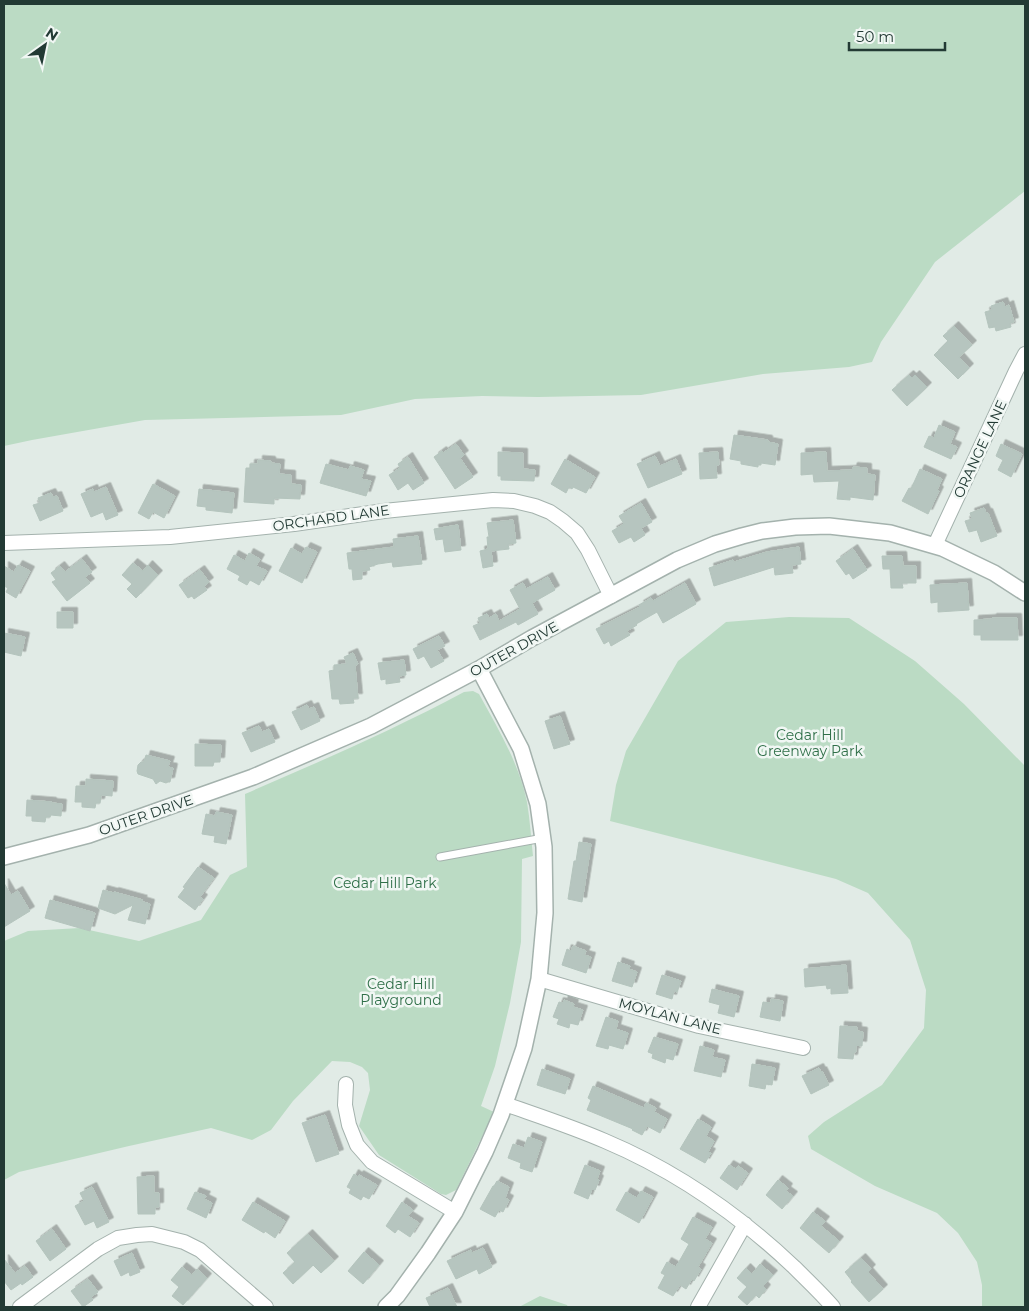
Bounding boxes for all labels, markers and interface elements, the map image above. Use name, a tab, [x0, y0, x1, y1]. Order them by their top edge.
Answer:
north arrow	[20, 20, 70, 70]
scale bar	[849, 20, 945, 52]
text: N	[42, 23, 62, 45]
text: 50 m	[856, 27, 894, 46]
street label: ORANGE LANE	[949, 397, 1011, 501]
street label: ORCHARD LANE	[272, 501, 390, 535]
street label: OUTER DRIVE	[467, 617, 561, 681]
park label: Cedar Hill Greenway Park	[757, 726, 863, 760]
street label: OUTER DRIVE	[97, 790, 195, 840]
park label: Cedar Hill Park	[333, 874, 437, 892]
park label: Cedar Hill Playground	[360, 975, 442, 1009]
street label: MOYLAN LANE	[617, 994, 723, 1038]

